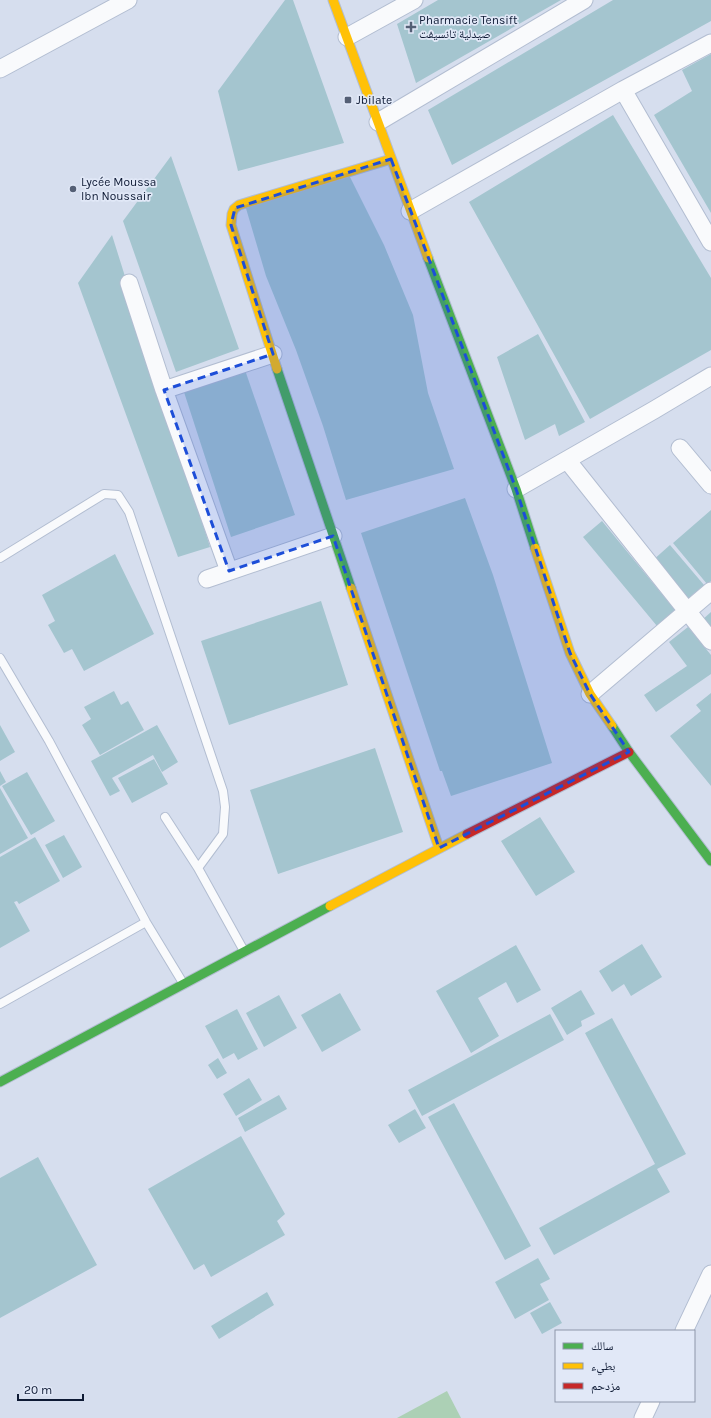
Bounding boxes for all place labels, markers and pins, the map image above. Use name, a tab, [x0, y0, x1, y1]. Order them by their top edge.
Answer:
place label: Pharmacie Tensift صيدلية تانسيفت	[419, 13, 518, 41]
marker: Pharmacie Tensift صيدلية تانسيفت	[406, 22, 416, 32]
place label: Jbilate	[356, 93, 392, 107]
marker: Jbilate	[343, 95, 353, 105]
place label: Lycée Moussa Ibn Noussair	[81, 175, 156, 203]
marker: Lycée Moussa Ibn Noussair	[68, 184, 78, 194]

